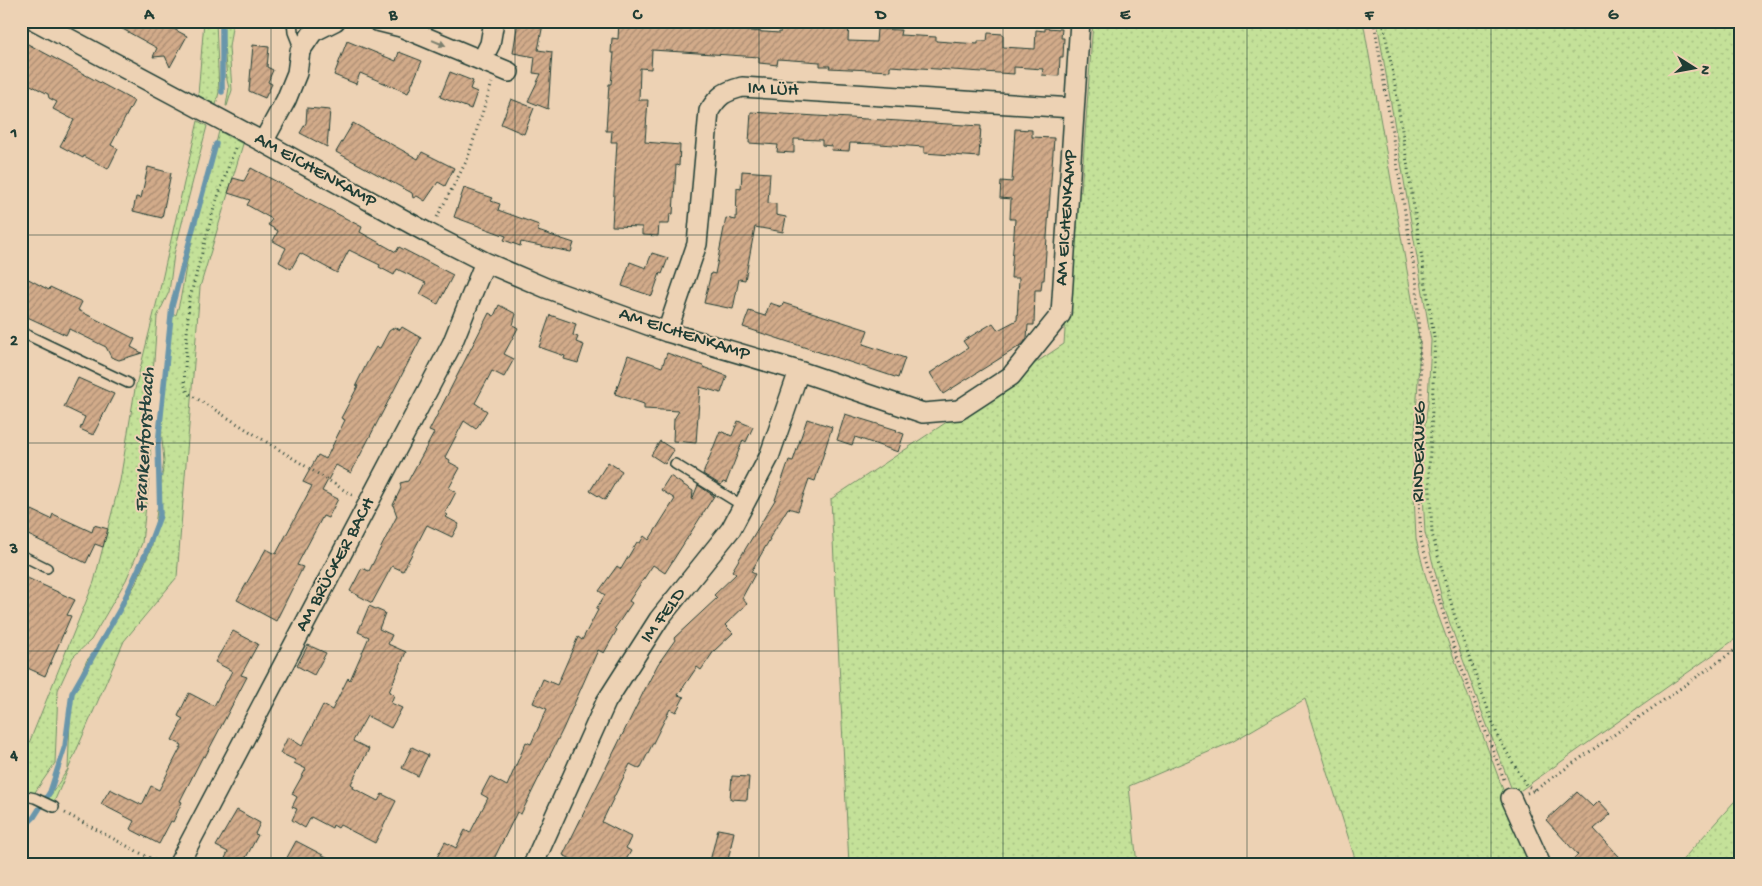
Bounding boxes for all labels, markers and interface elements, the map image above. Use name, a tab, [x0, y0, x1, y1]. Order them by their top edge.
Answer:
text: A	[143, 7, 155, 26]
text: B	[388, 7, 398, 26]
text: C	[632, 7, 643, 26]
text: D	[874, 7, 887, 26]
text: E	[1120, 7, 1131, 26]
text: F	[1364, 7, 1375, 26]
text: G	[1608, 7, 1619, 26]
one-way arrow	[432, 39, 446, 47]
north arrow	[1670, 42, 1720, 92]
text: N	[1695, 64, 1714, 76]
street label: IM LÜH	[747, 77, 799, 103]
text: 1	[10, 125, 17, 144]
street label: AM EICHENKAMP	[250, 128, 381, 214]
street label: AM EICHENKAMP	[1051, 149, 1083, 287]
street label: AM EICHENKAMP	[616, 303, 753, 367]
text: 2	[10, 333, 18, 352]
water label: Frankenforstbach	[131, 367, 161, 513]
street label: RINDERWEG	[1408, 400, 1432, 503]
street label: AM BRÜCKER BACH	[291, 494, 381, 636]
text: 3	[9, 541, 18, 560]
street label: IM FELD	[636, 583, 692, 648]
text: 4	[9, 748, 18, 767]

